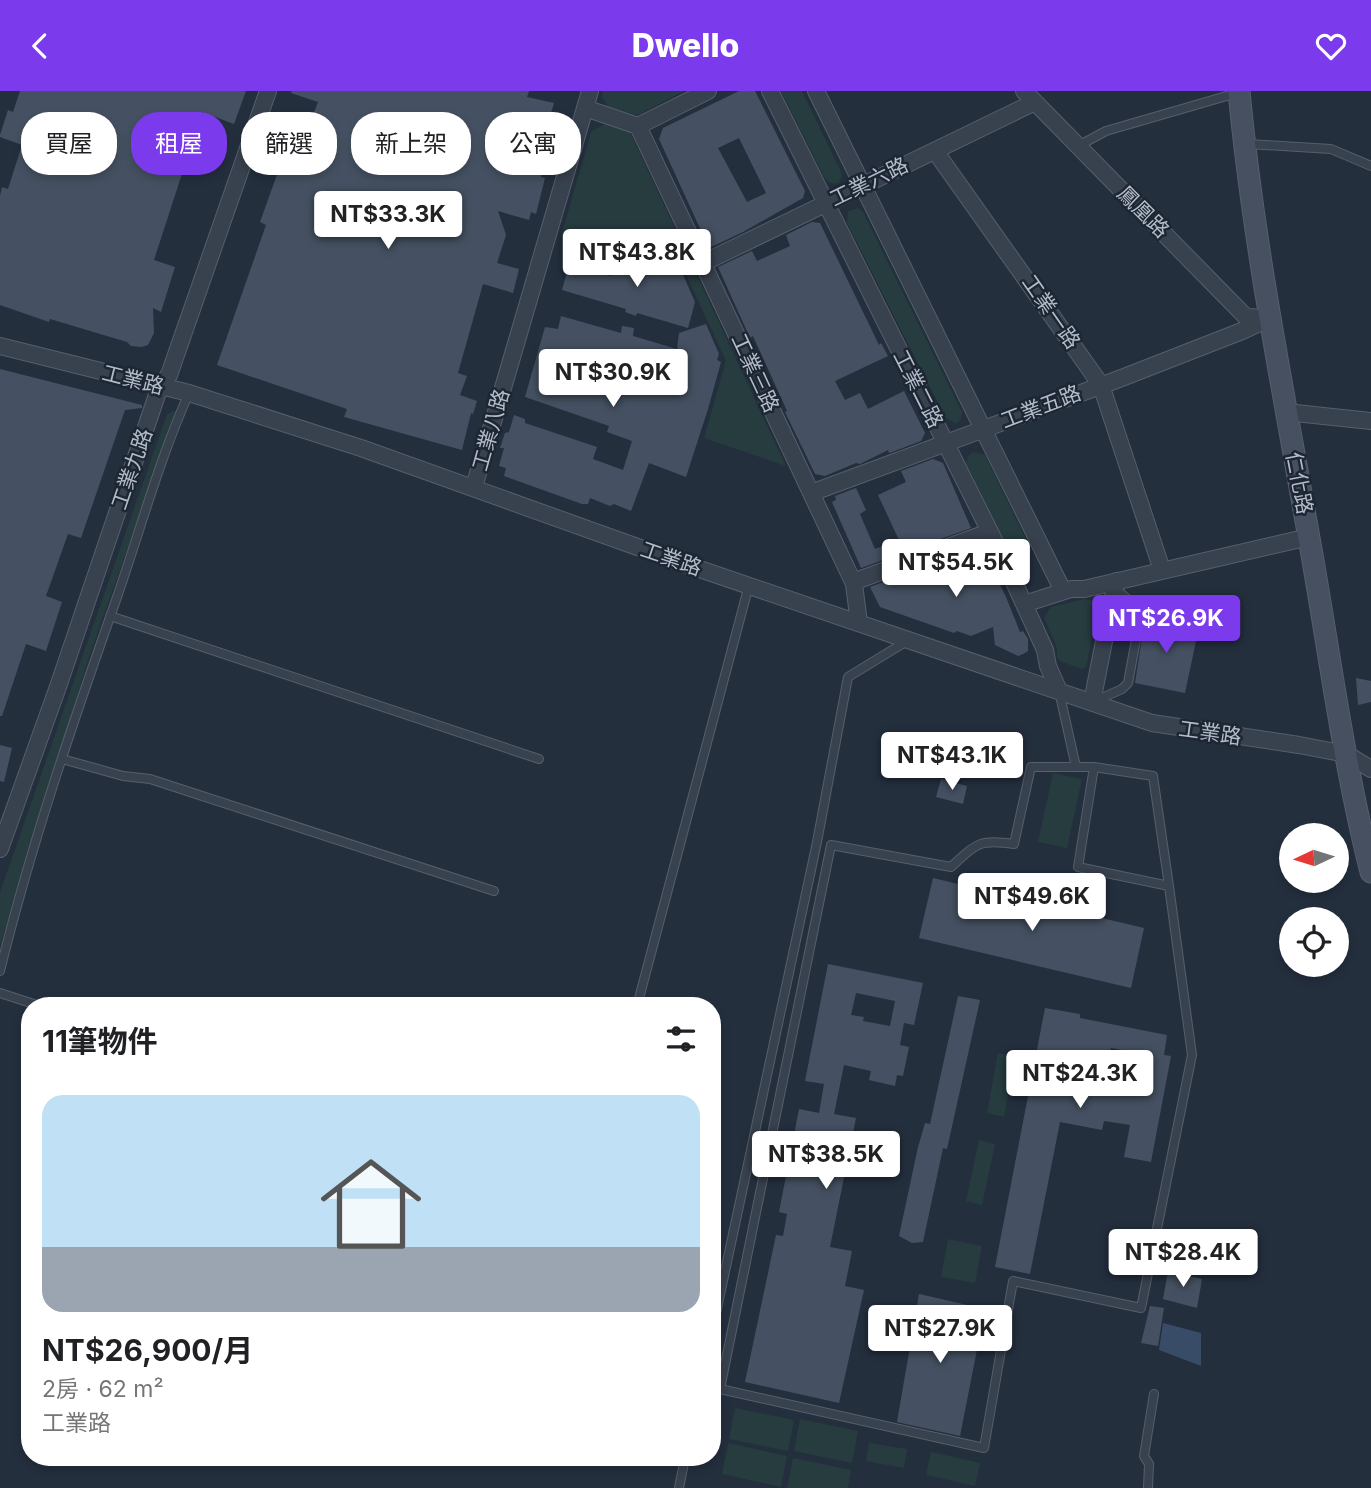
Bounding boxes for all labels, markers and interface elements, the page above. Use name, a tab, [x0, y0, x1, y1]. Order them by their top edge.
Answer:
text: Dwello	[632, 26, 739, 65]
icon: back	[21, 27, 59, 65]
icon: heart	[1312, 27, 1350, 65]
chip: 買屋	[21, 112, 117, 175]
chip: 租屋	[131, 112, 227, 175]
chip: 篩選	[241, 112, 337, 175]
chip: 新上架	[351, 112, 471, 175]
chip: 公寓	[485, 112, 581, 175]
street label: 工業六路	[826, 152, 912, 211]
street label: 鳳凰路	[1112, 181, 1174, 243]
pin: NT$33.3K	[316, 191, 460, 251]
text: NT$33.3K	[330, 200, 446, 228]
pin: NT$43.8K	[565, 229, 709, 289]
text: NT$43.8K	[579, 238, 695, 266]
street label: 工業一路	[1017, 270, 1086, 353]
street label: 工業三路	[726, 329, 785, 416]
street label: 工業二路	[888, 346, 949, 432]
pin: NT$30.9K	[541, 349, 685, 409]
text: NT$30.9K	[555, 358, 671, 386]
street label: 工業路	[100, 360, 167, 399]
street label: 工業五路	[997, 380, 1085, 433]
street label: 工業八路	[467, 386, 514, 474]
street label: 工業九路	[106, 425, 157, 513]
street label: 仁化路	[1281, 450, 1318, 516]
street label: 工業路	[637, 536, 705, 581]
pin: NT$54.5K	[884, 539, 1028, 599]
text: NT$54.5K	[898, 548, 1014, 576]
pin: NT$26.9K	[1094, 595, 1238, 655]
text: NT$26.9K	[1108, 604, 1224, 632]
street label: 工業路	[1177, 716, 1243, 749]
pin: NT$43.1K	[880, 733, 1024, 792]
text: NT$43.1K	[897, 741, 1007, 769]
north arrow	[1279, 823, 1349, 893]
map controls	[1279, 823, 1349, 977]
pin: NT$49.6K	[960, 873, 1104, 933]
text: NT$49.6K	[974, 882, 1090, 910]
button: locate	[1279, 907, 1349, 977]
icon: filters	[662, 1020, 700, 1058]
text: 11筆物件	[42, 1023, 158, 1059]
pin: NT$24.3K	[1008, 1051, 1152, 1110]
text: NT$24.3K	[1022, 1059, 1138, 1087]
pin: NT$38.5K	[754, 1131, 898, 1191]
text: NT$38.5K	[768, 1140, 884, 1168]
icon: home	[308, 1141, 434, 1267]
pin: NT$28.4K	[1111, 1229, 1255, 1289]
text: NT$28.4K	[1125, 1238, 1241, 1266]
pin: NT$27.9K	[868, 1305, 1012, 1365]
text: NT$27.9K	[884, 1314, 996, 1342]
text: NT$26,900/月	[42, 1332, 253, 1368]
text: 2房 · 62 m²	[42, 1375, 164, 1403]
text: 工業路	[42, 1409, 111, 1437]

